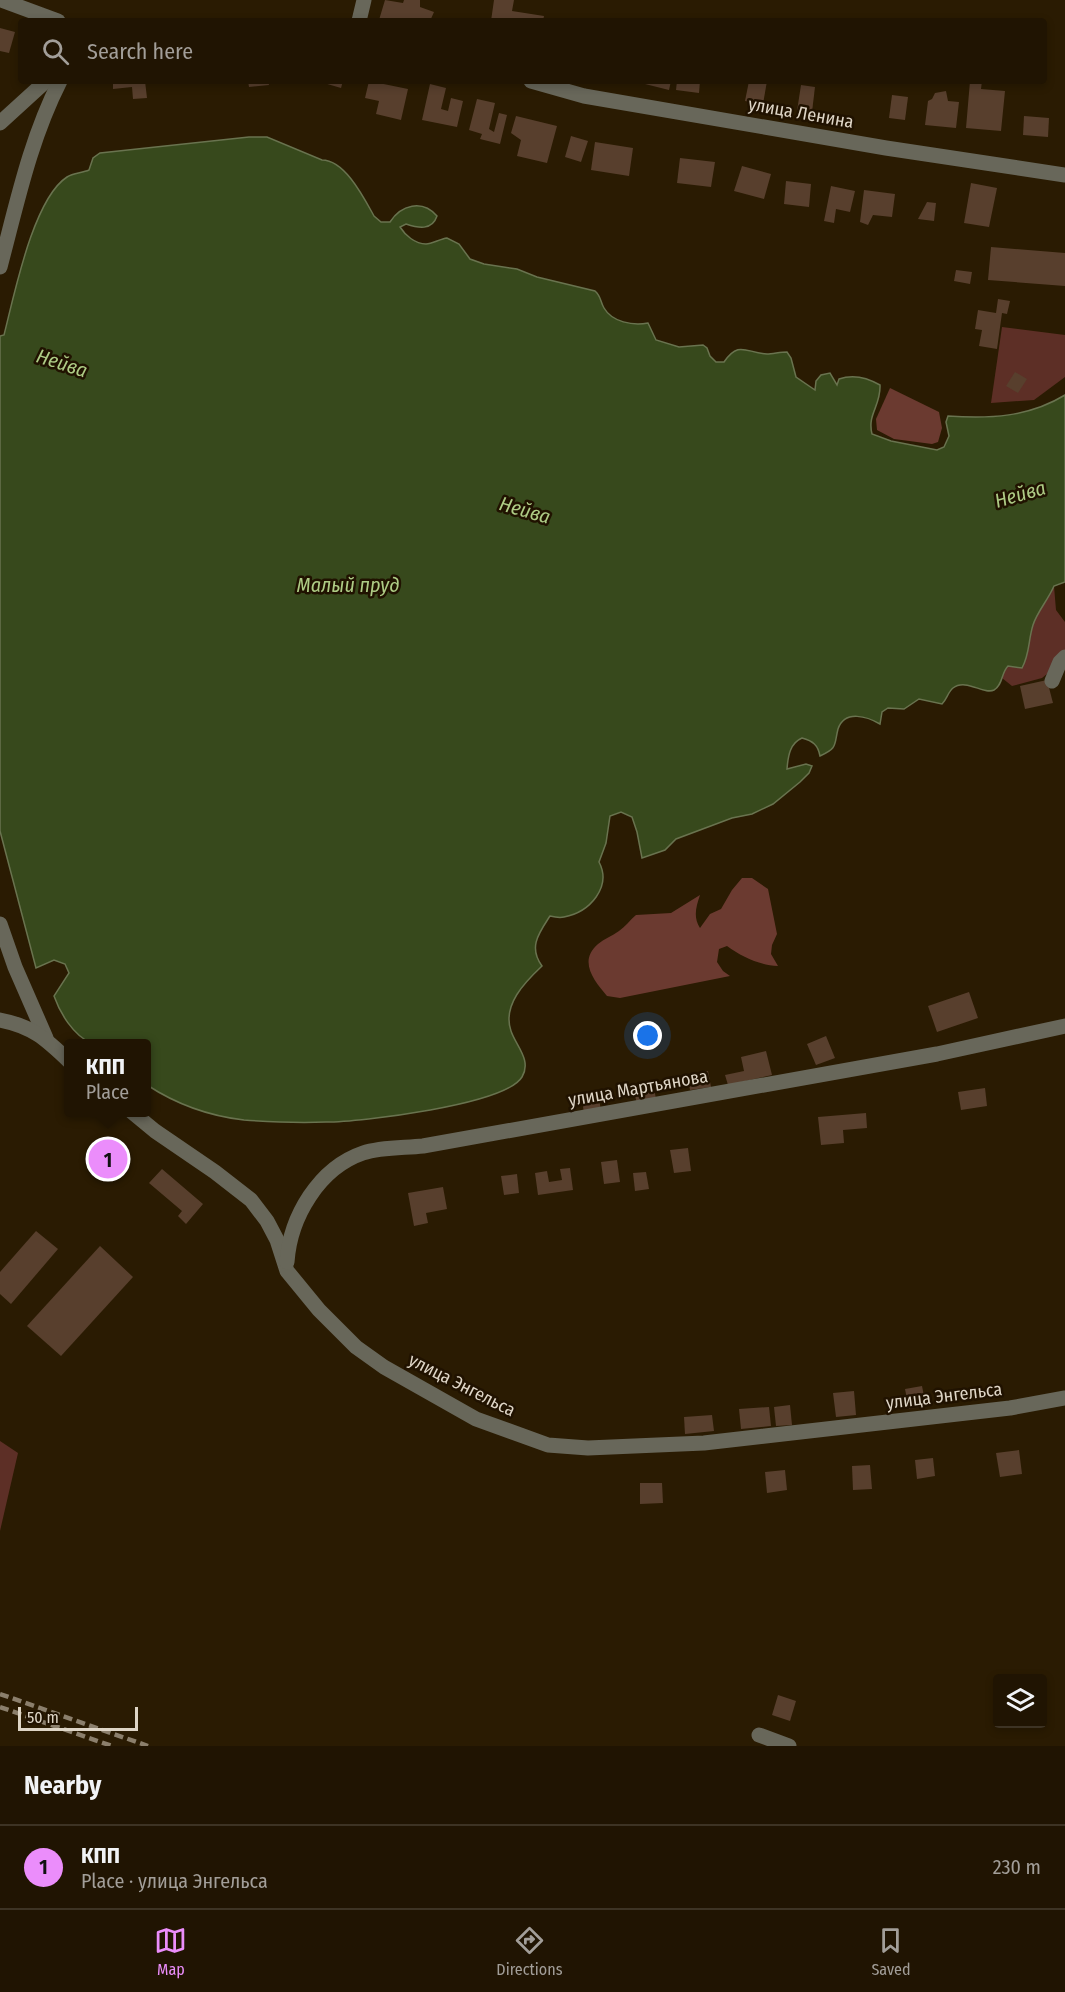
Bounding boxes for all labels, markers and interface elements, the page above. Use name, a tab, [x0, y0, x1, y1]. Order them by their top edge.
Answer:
search box	[18, 18, 1047, 84]
icon: search	[39, 35, 72, 68]
text: Search here	[87, 38, 193, 65]
street label: улица Ленина	[747, 93, 856, 133]
water label: Нейва	[34, 344, 90, 382]
water label: Нейва	[992, 475, 1048, 513]
water label: Нейва	[497, 491, 553, 529]
water label: Малый пруд	[297, 573, 399, 597]
your location	[633, 1021, 662, 1050]
popup	[64, 1039, 151, 1117]
text: КПП	[86, 1053, 125, 1080]
street label: улица Мартьянова	[566, 1065, 710, 1111]
text: Place	[86, 1080, 129, 1104]
pin: 1	[88, 1136, 128, 1182]
street label: улица Энгельса	[405, 1349, 519, 1421]
street label: улица Энгельса	[885, 1378, 1003, 1414]
map controls	[993, 1674, 1047, 1728]
button: layers	[993, 1674, 1047, 1728]
scale bar	[18, 1704, 138, 1732]
text: 50 m	[27, 1708, 59, 1727]
text: Nearby	[24, 1770, 101, 1801]
text: КПП	[81, 1842, 120, 1869]
text: 1	[39, 1855, 48, 1879]
text: 230 m	[993, 1855, 1041, 1879]
text: Place · улица Энгельса	[81, 1869, 268, 1893]
tab: Map	[154, 1924, 187, 1979]
tab: Directions	[496, 1924, 563, 1979]
tab: Saved	[871, 1924, 911, 1979]

